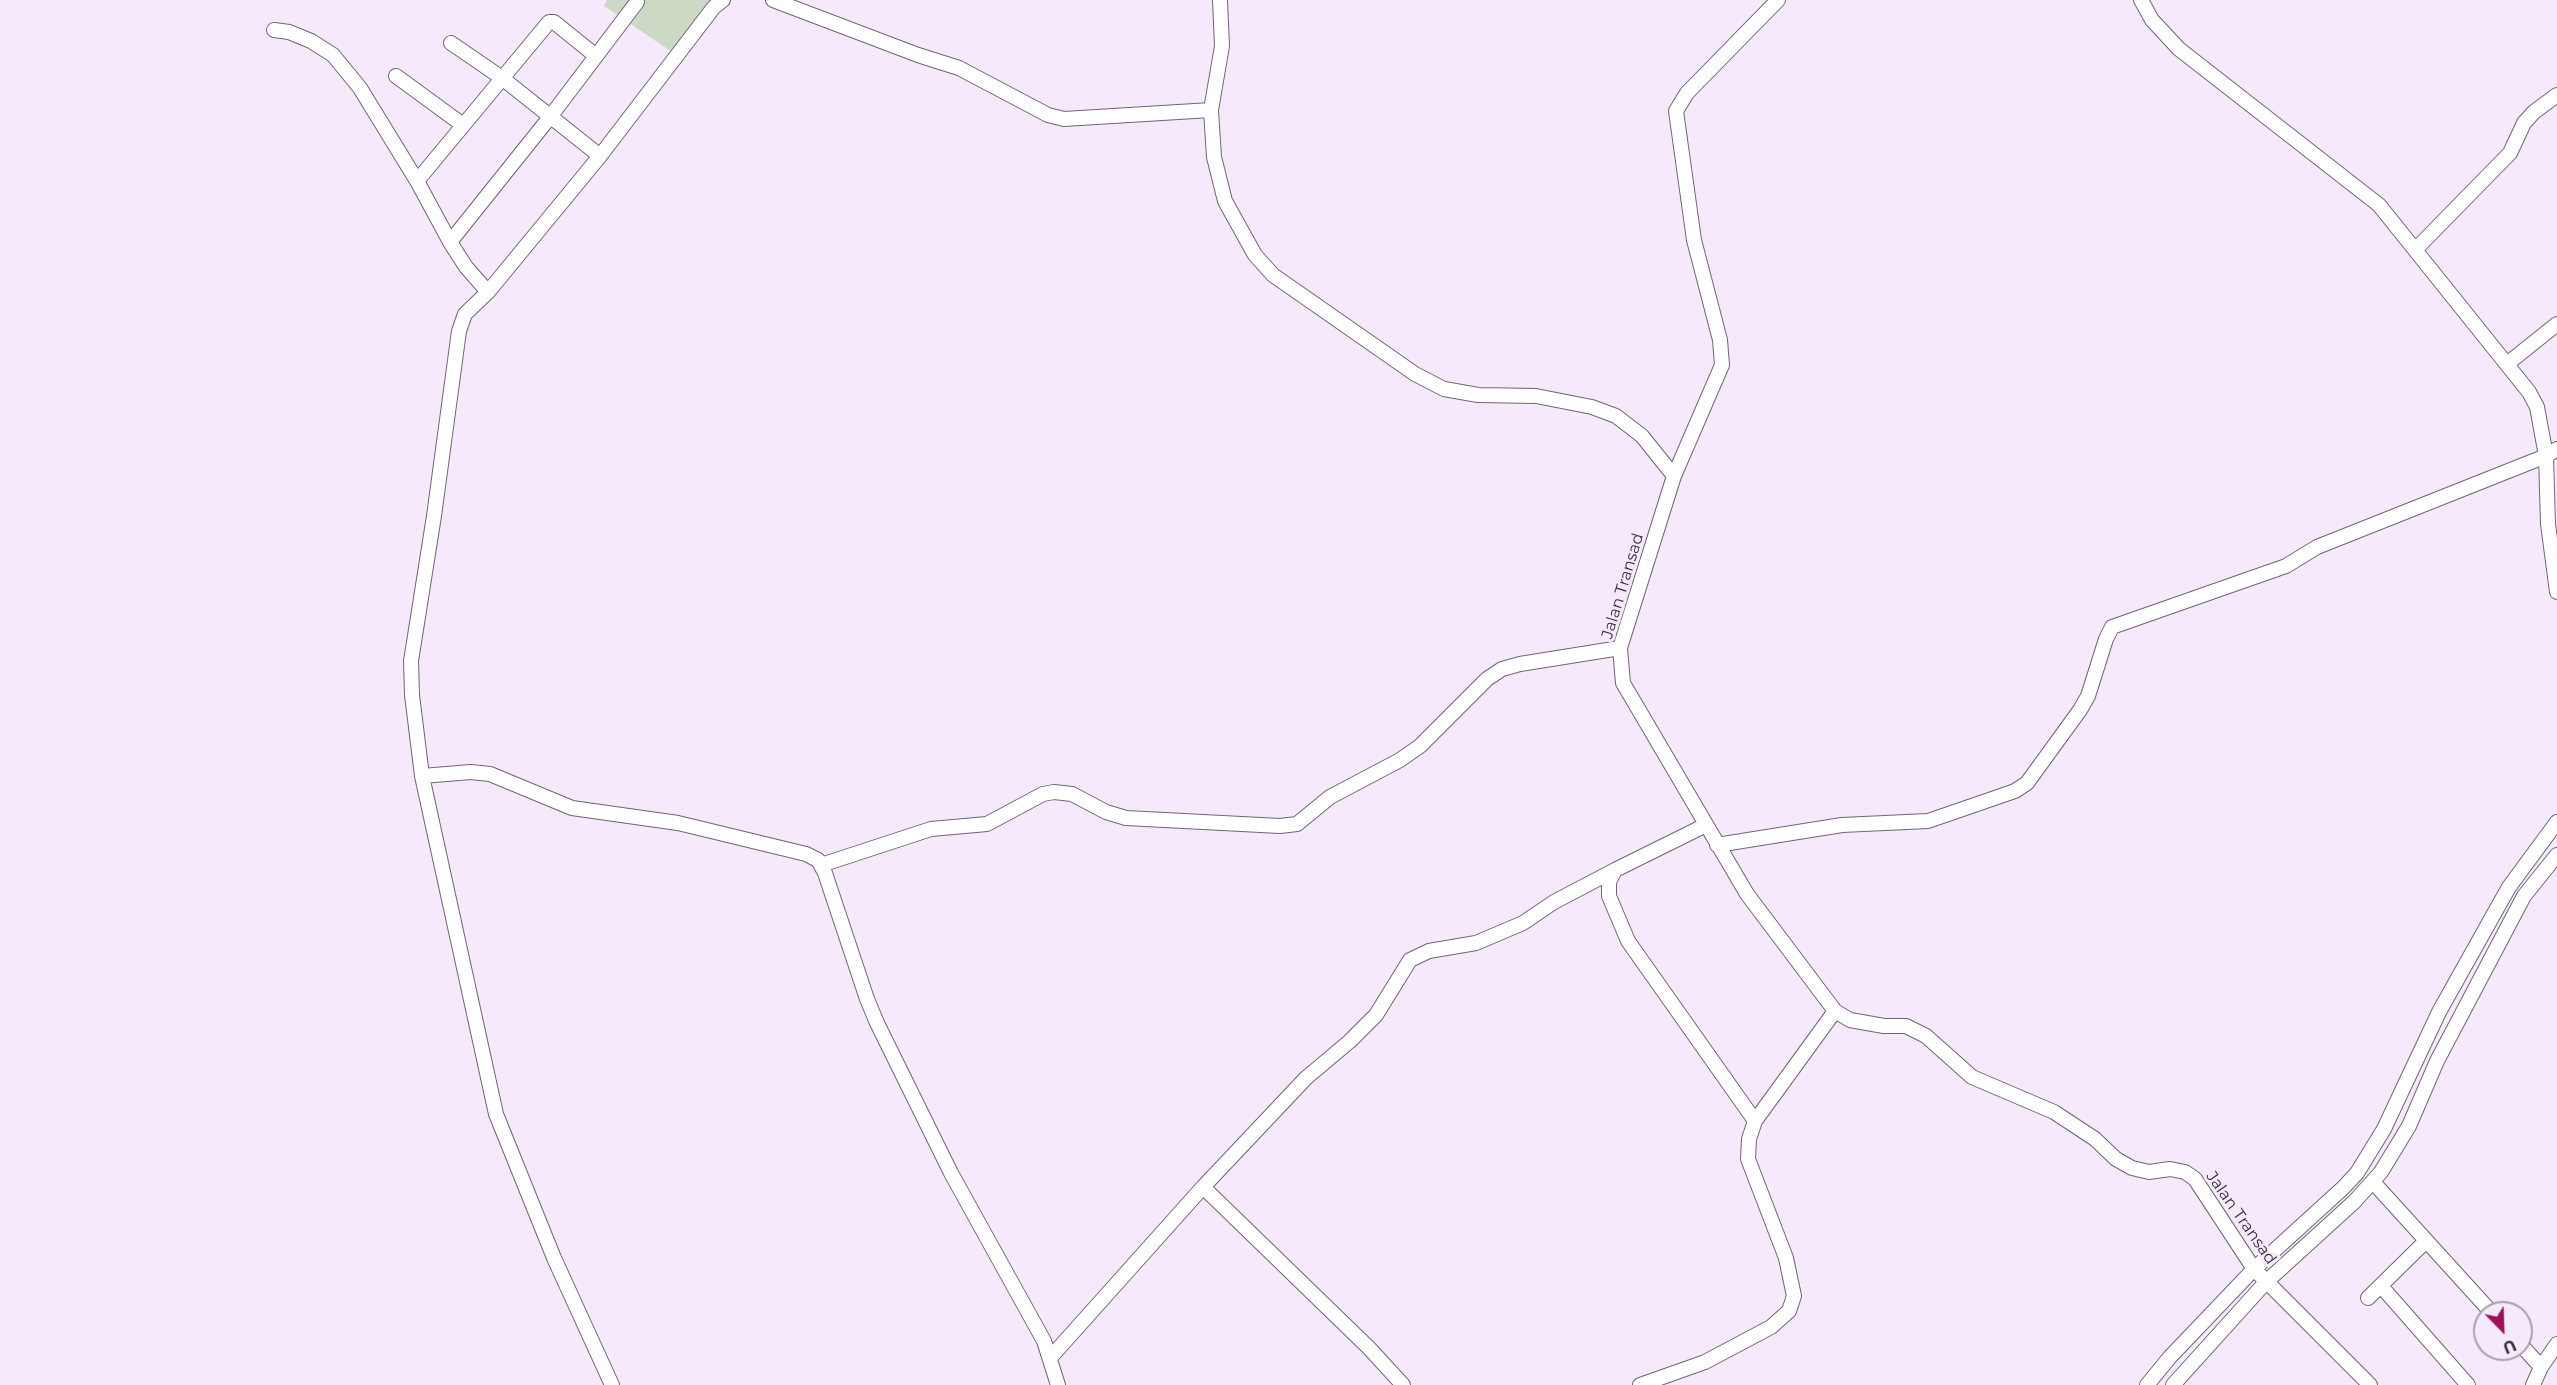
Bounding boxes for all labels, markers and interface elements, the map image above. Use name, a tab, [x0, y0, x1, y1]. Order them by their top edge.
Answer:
street label: Jalan Transad	[1598, 531, 1648, 641]
street label: Jalan Transad	[2202, 1168, 2280, 1268]
north arrow	[2473, 1301, 2533, 1361]
text: U	[2500, 1335, 2519, 1357]

